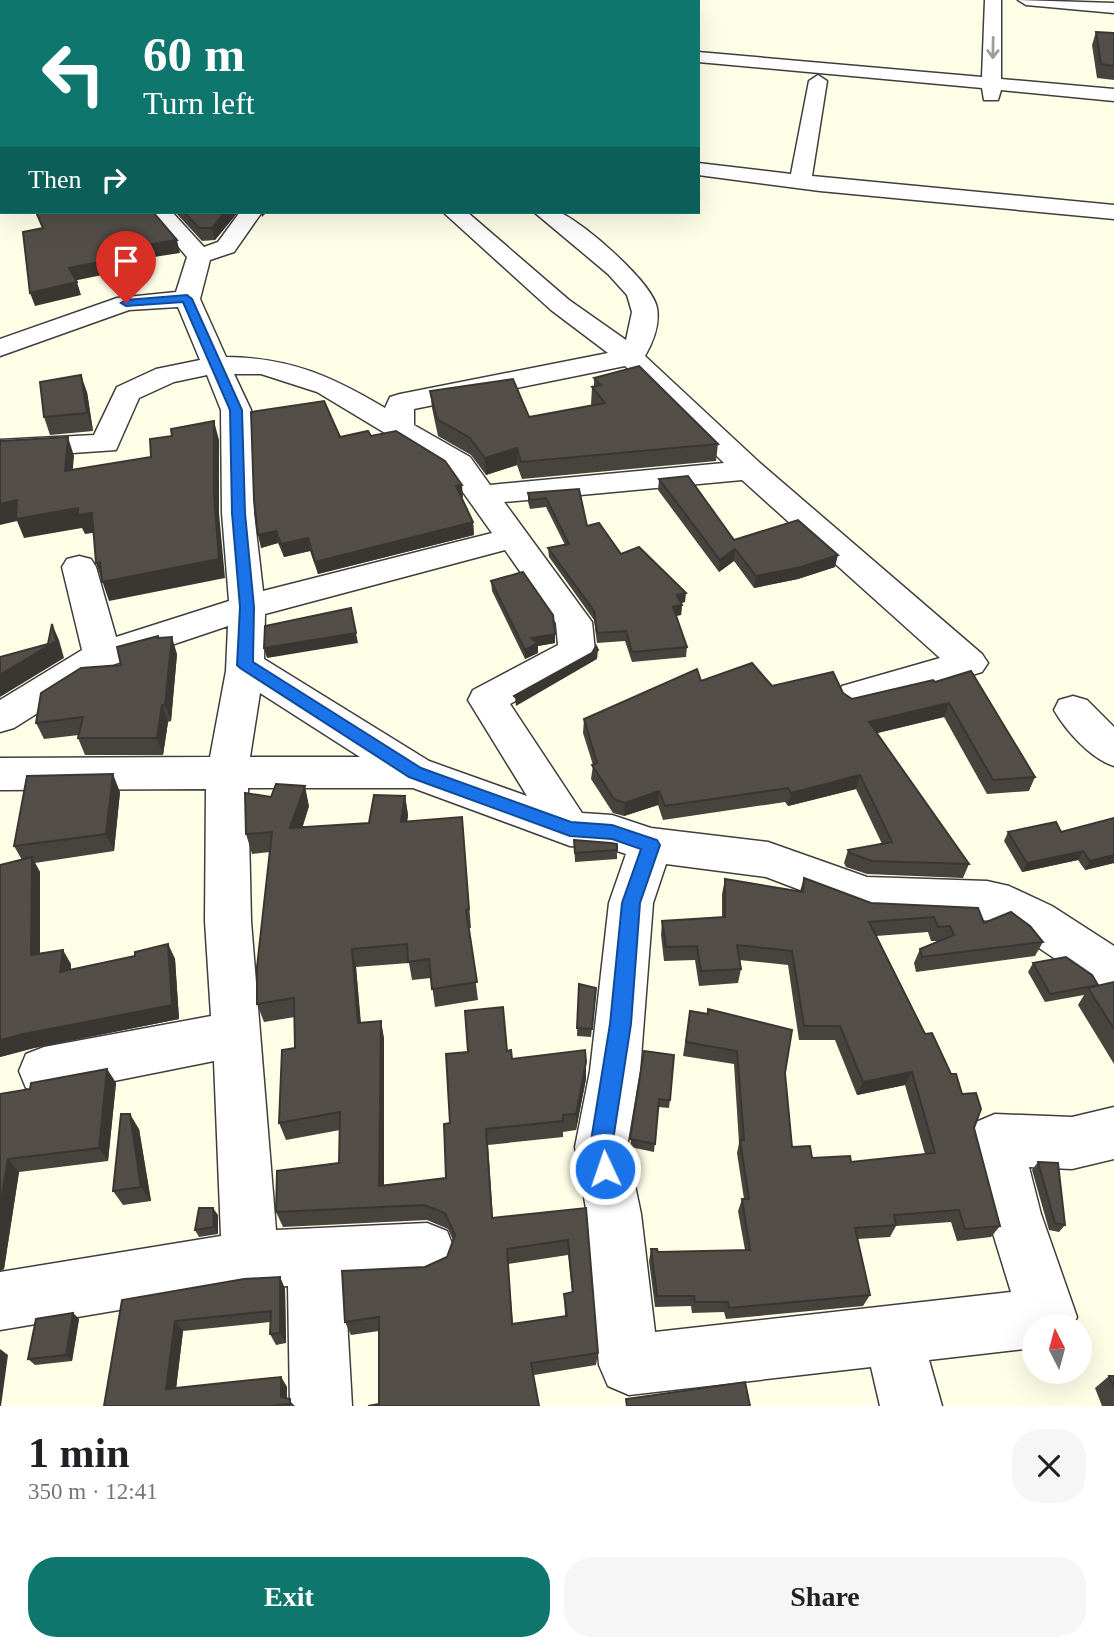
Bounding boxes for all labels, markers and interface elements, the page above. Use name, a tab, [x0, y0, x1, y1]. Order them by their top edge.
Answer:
text: 60 m	[143, 27, 245, 82]
icon: left	[28, 28, 119, 119]
one-way arrow	[986, 37, 1000, 60]
text: Turn left	[143, 85, 255, 121]
icon: right	[95, 161, 133, 199]
text: Then	[28, 165, 81, 194]
pin	[96, 231, 156, 303]
icon: arrive	[107, 242, 145, 280]
position arrow	[568, 1132, 642, 1206]
north arrow	[1022, 1314, 1092, 1384]
map controls	[1022, 1314, 1092, 1384]
button: close	[1012, 1429, 1086, 1503]
text: 1 min	[28, 1430, 130, 1476]
text: 350 m · 12:41	[28, 1479, 158, 1504]
button: Exit	[28, 1557, 550, 1637]
button: Share	[564, 1557, 1086, 1637]

